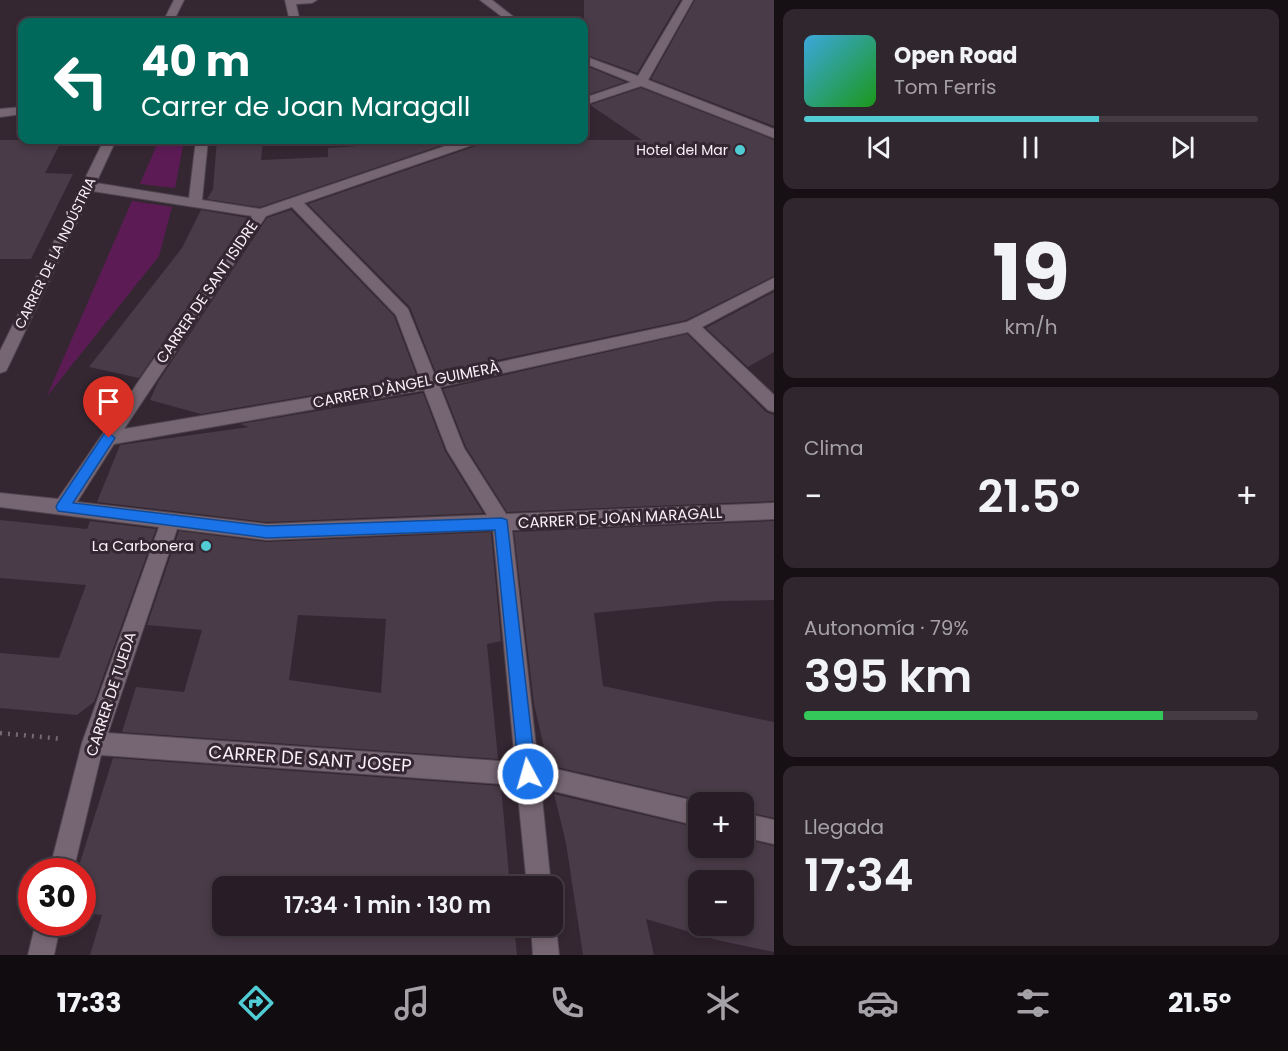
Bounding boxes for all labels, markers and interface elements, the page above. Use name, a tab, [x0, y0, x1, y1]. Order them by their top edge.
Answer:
text: 40 m	[141, 32, 250, 91]
text: Open Road	[894, 40, 1018, 71]
icon: left	[42, 42, 120, 120]
text: Tom Ferris	[894, 73, 996, 101]
text: Carrer de Joan Maragall	[141, 88, 470, 125]
icon: previous	[863, 131, 896, 164]
icon: pause	[1014, 131, 1047, 164]
icon: next	[1166, 131, 1199, 164]
place label: Hotel del Mar	[636, 140, 728, 160]
marker: Hotel del Mar	[733, 143, 747, 157]
street label: CARRER DE LA INDÚSTRIA	[10, 174, 100, 332]
street label: CARRER DE SANT ISIDRE	[151, 216, 262, 367]
text: 19	[992, 218, 1070, 327]
text: km/h	[1004, 313, 1058, 341]
street label: CARRER D'ÀNGEL GUIMERÀ	[311, 356, 501, 413]
pin	[83, 376, 134, 438]
icon: arrive	[92, 385, 125, 418]
text: Clima	[804, 434, 863, 462]
text: 21.5°	[977, 465, 1080, 528]
text: −	[804, 473, 822, 520]
text: +	[1235, 473, 1258, 520]
street label: CARRER DE JOAN MARAGALL	[517, 502, 723, 533]
place label: La Carbonera	[92, 535, 194, 556]
marker: La Carbonera	[199, 539, 213, 553]
text: Autonomía · 79%	[804, 614, 969, 642]
street label: CARRER DE TUEDA	[80, 629, 141, 759]
text: 395 km	[804, 645, 972, 708]
street label: CARRER DE SANT JOSEP	[208, 739, 412, 778]
position arrow	[496, 742, 560, 806]
map controls	[688, 792, 754, 936]
button: +	[688, 792, 754, 858]
text: Llegada	[804, 813, 884, 841]
text: 17:34	[804, 844, 914, 907]
speed limit sign: 30	[18, 858, 96, 936]
button: −	[688, 870, 754, 936]
text: 17:34 · 1 min · 130 m	[284, 890, 491, 921]
icon: directions	[235, 982, 277, 1024]
icon: music	[391, 982, 433, 1024]
icon: phone	[546, 982, 588, 1024]
icon: climate	[702, 982, 744, 1024]
icon: car	[857, 982, 899, 1024]
icon: filters	[1012, 982, 1054, 1024]
text: 17:33	[57, 984, 122, 1021]
text: 21.5°	[1168, 984, 1231, 1021]

